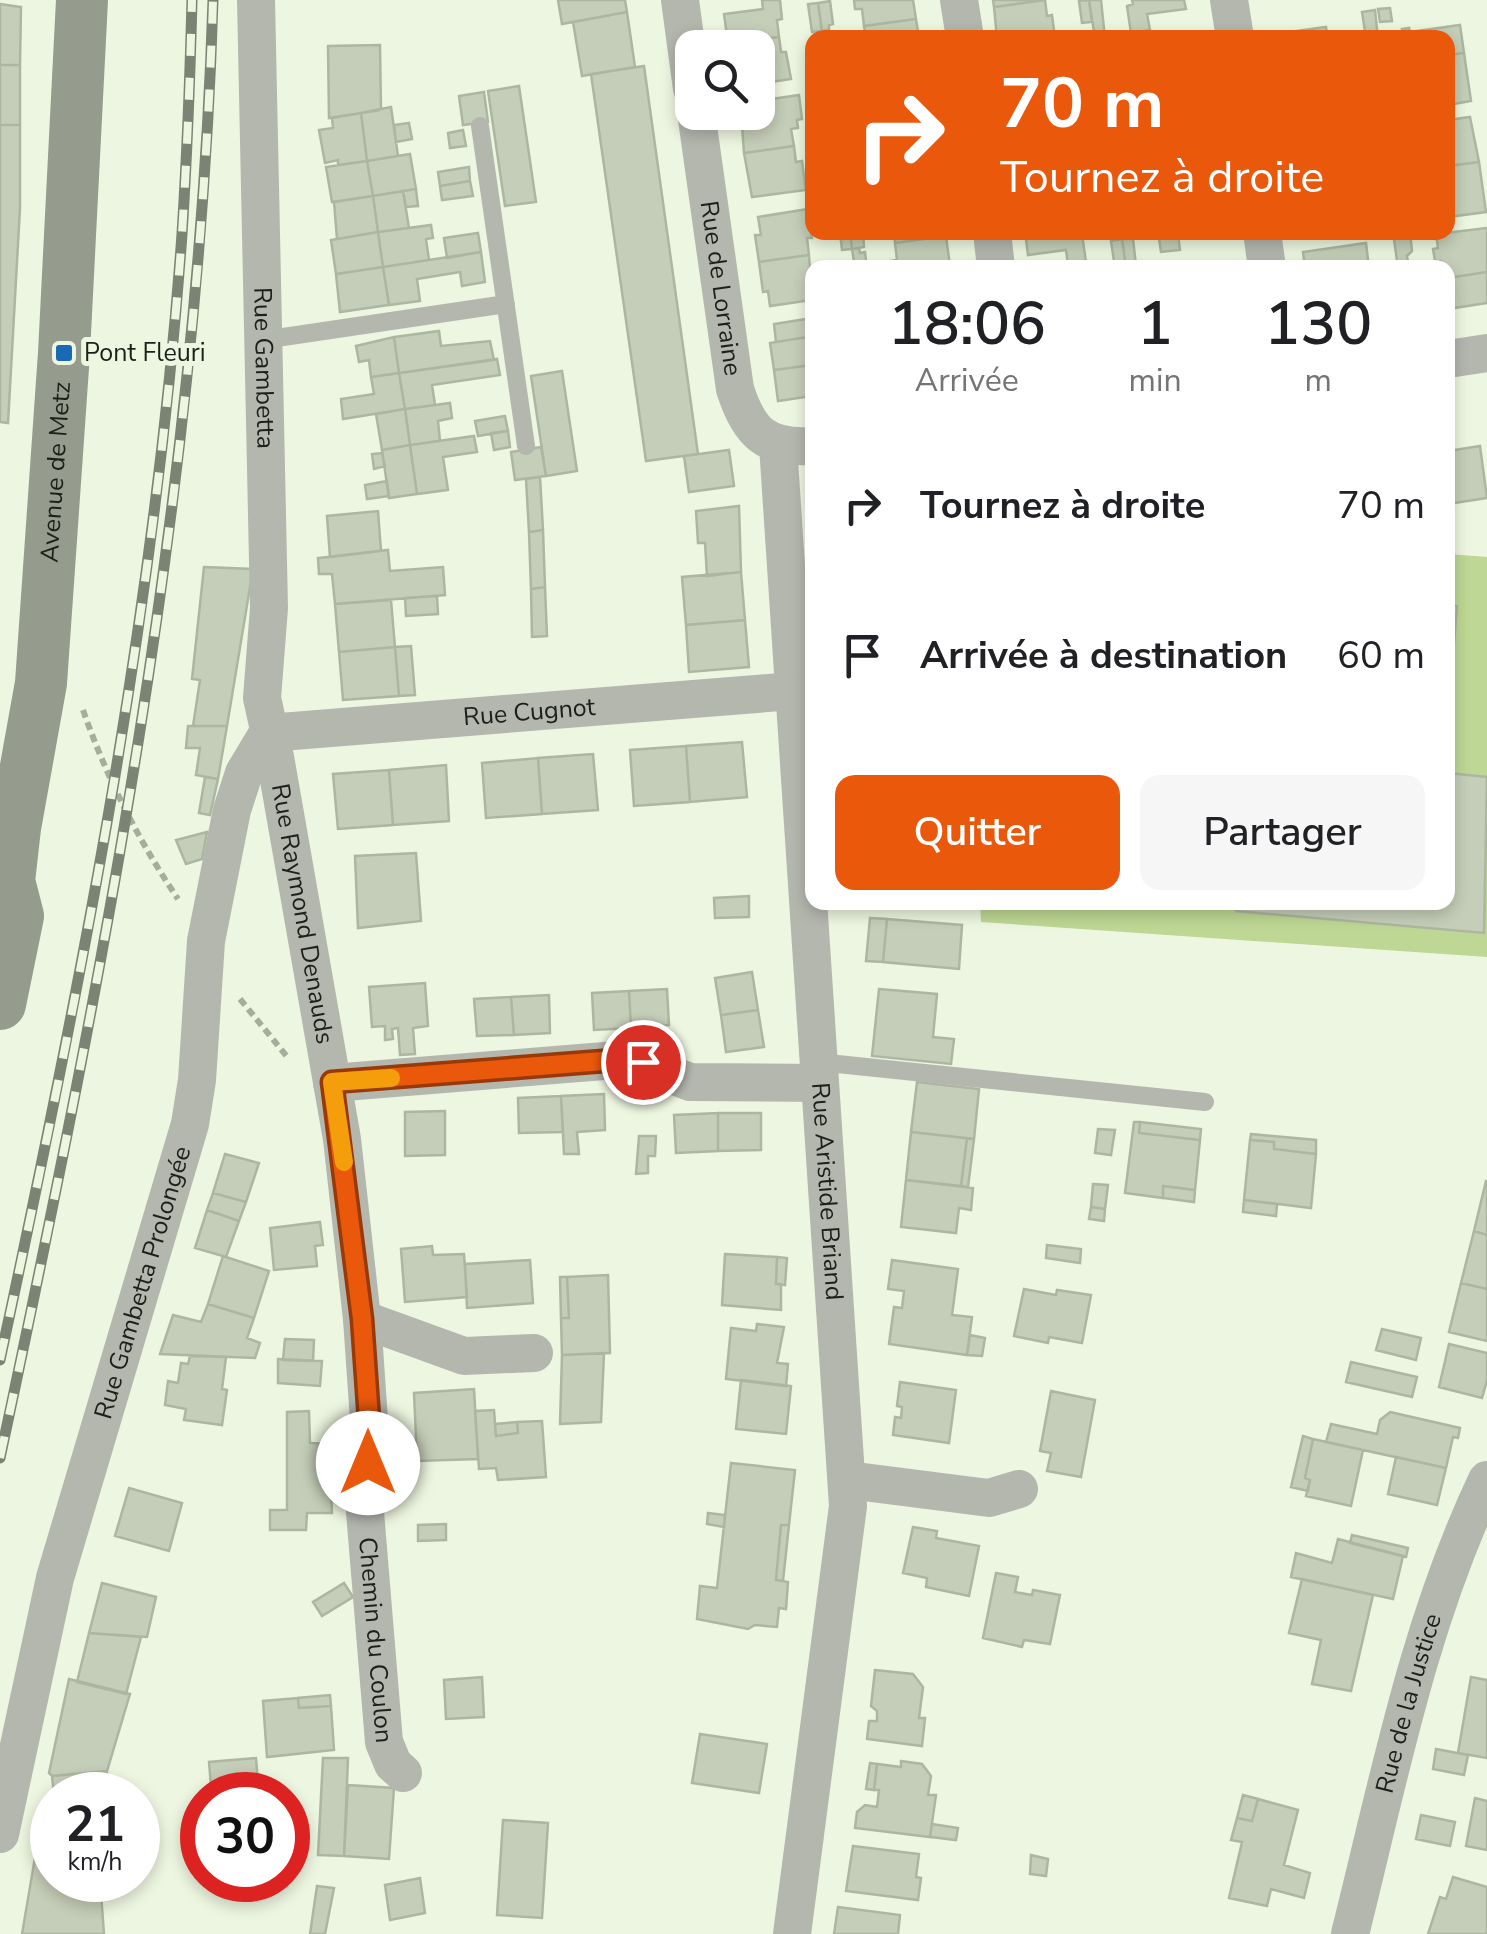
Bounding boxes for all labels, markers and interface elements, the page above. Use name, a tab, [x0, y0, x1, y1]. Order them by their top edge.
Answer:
map controls	[675, 30, 775, 130]
button: search	[675, 30, 775, 130]
text: 70 m	[1000, 56, 1164, 152]
icon: right	[835, 70, 965, 200]
text: Tournez à droite	[1000, 147, 1324, 208]
street label: Rue de Lorraine	[692, 198, 750, 378]
text: 18:06	[888, 283, 1046, 365]
text: 1	[1137, 283, 1173, 365]
text: 130	[1264, 283, 1372, 365]
street label: Rue Gambetta	[245, 287, 283, 449]
place label: Pont Fleuri	[84, 336, 206, 370]
marker: Pont Fleuri	[53, 342, 75, 364]
text: Arrivée	[915, 359, 1019, 402]
text: min	[1129, 359, 1182, 402]
text: m	[1305, 359, 1332, 402]
street label: Avenue de Metz	[32, 381, 79, 564]
icon: right	[835, 478, 890, 533]
text: Tournez à droite	[920, 480, 1205, 531]
text: 70 m	[1337, 480, 1425, 531]
icon: arrive	[835, 628, 890, 683]
text: Arrivée à destination	[920, 630, 1287, 681]
text: 60 m	[1337, 630, 1425, 681]
street label: Rue Cugnot	[462, 690, 597, 734]
button: Quitter	[835, 775, 1120, 890]
button: Partager	[1140, 775, 1425, 890]
street label: Rue Raymond Denauds	[263, 781, 342, 1047]
pin	[601, 1020, 686, 1105]
icon: arrive	[616, 1035, 671, 1090]
street label: Rue Aristide Briand	[803, 1081, 851, 1301]
street label: Rue Gambetta Prolongée	[86, 1142, 199, 1423]
position arrow	[316, 1411, 420, 1515]
street label: Chemin du Coulon	[350, 1536, 401, 1744]
street label: Rue de la Justice	[1368, 1609, 1450, 1797]
speed limit sign: 30	[180, 1772, 310, 1902]
text: 21	[65, 1790, 125, 1859]
text: km/h	[67, 1845, 123, 1879]

